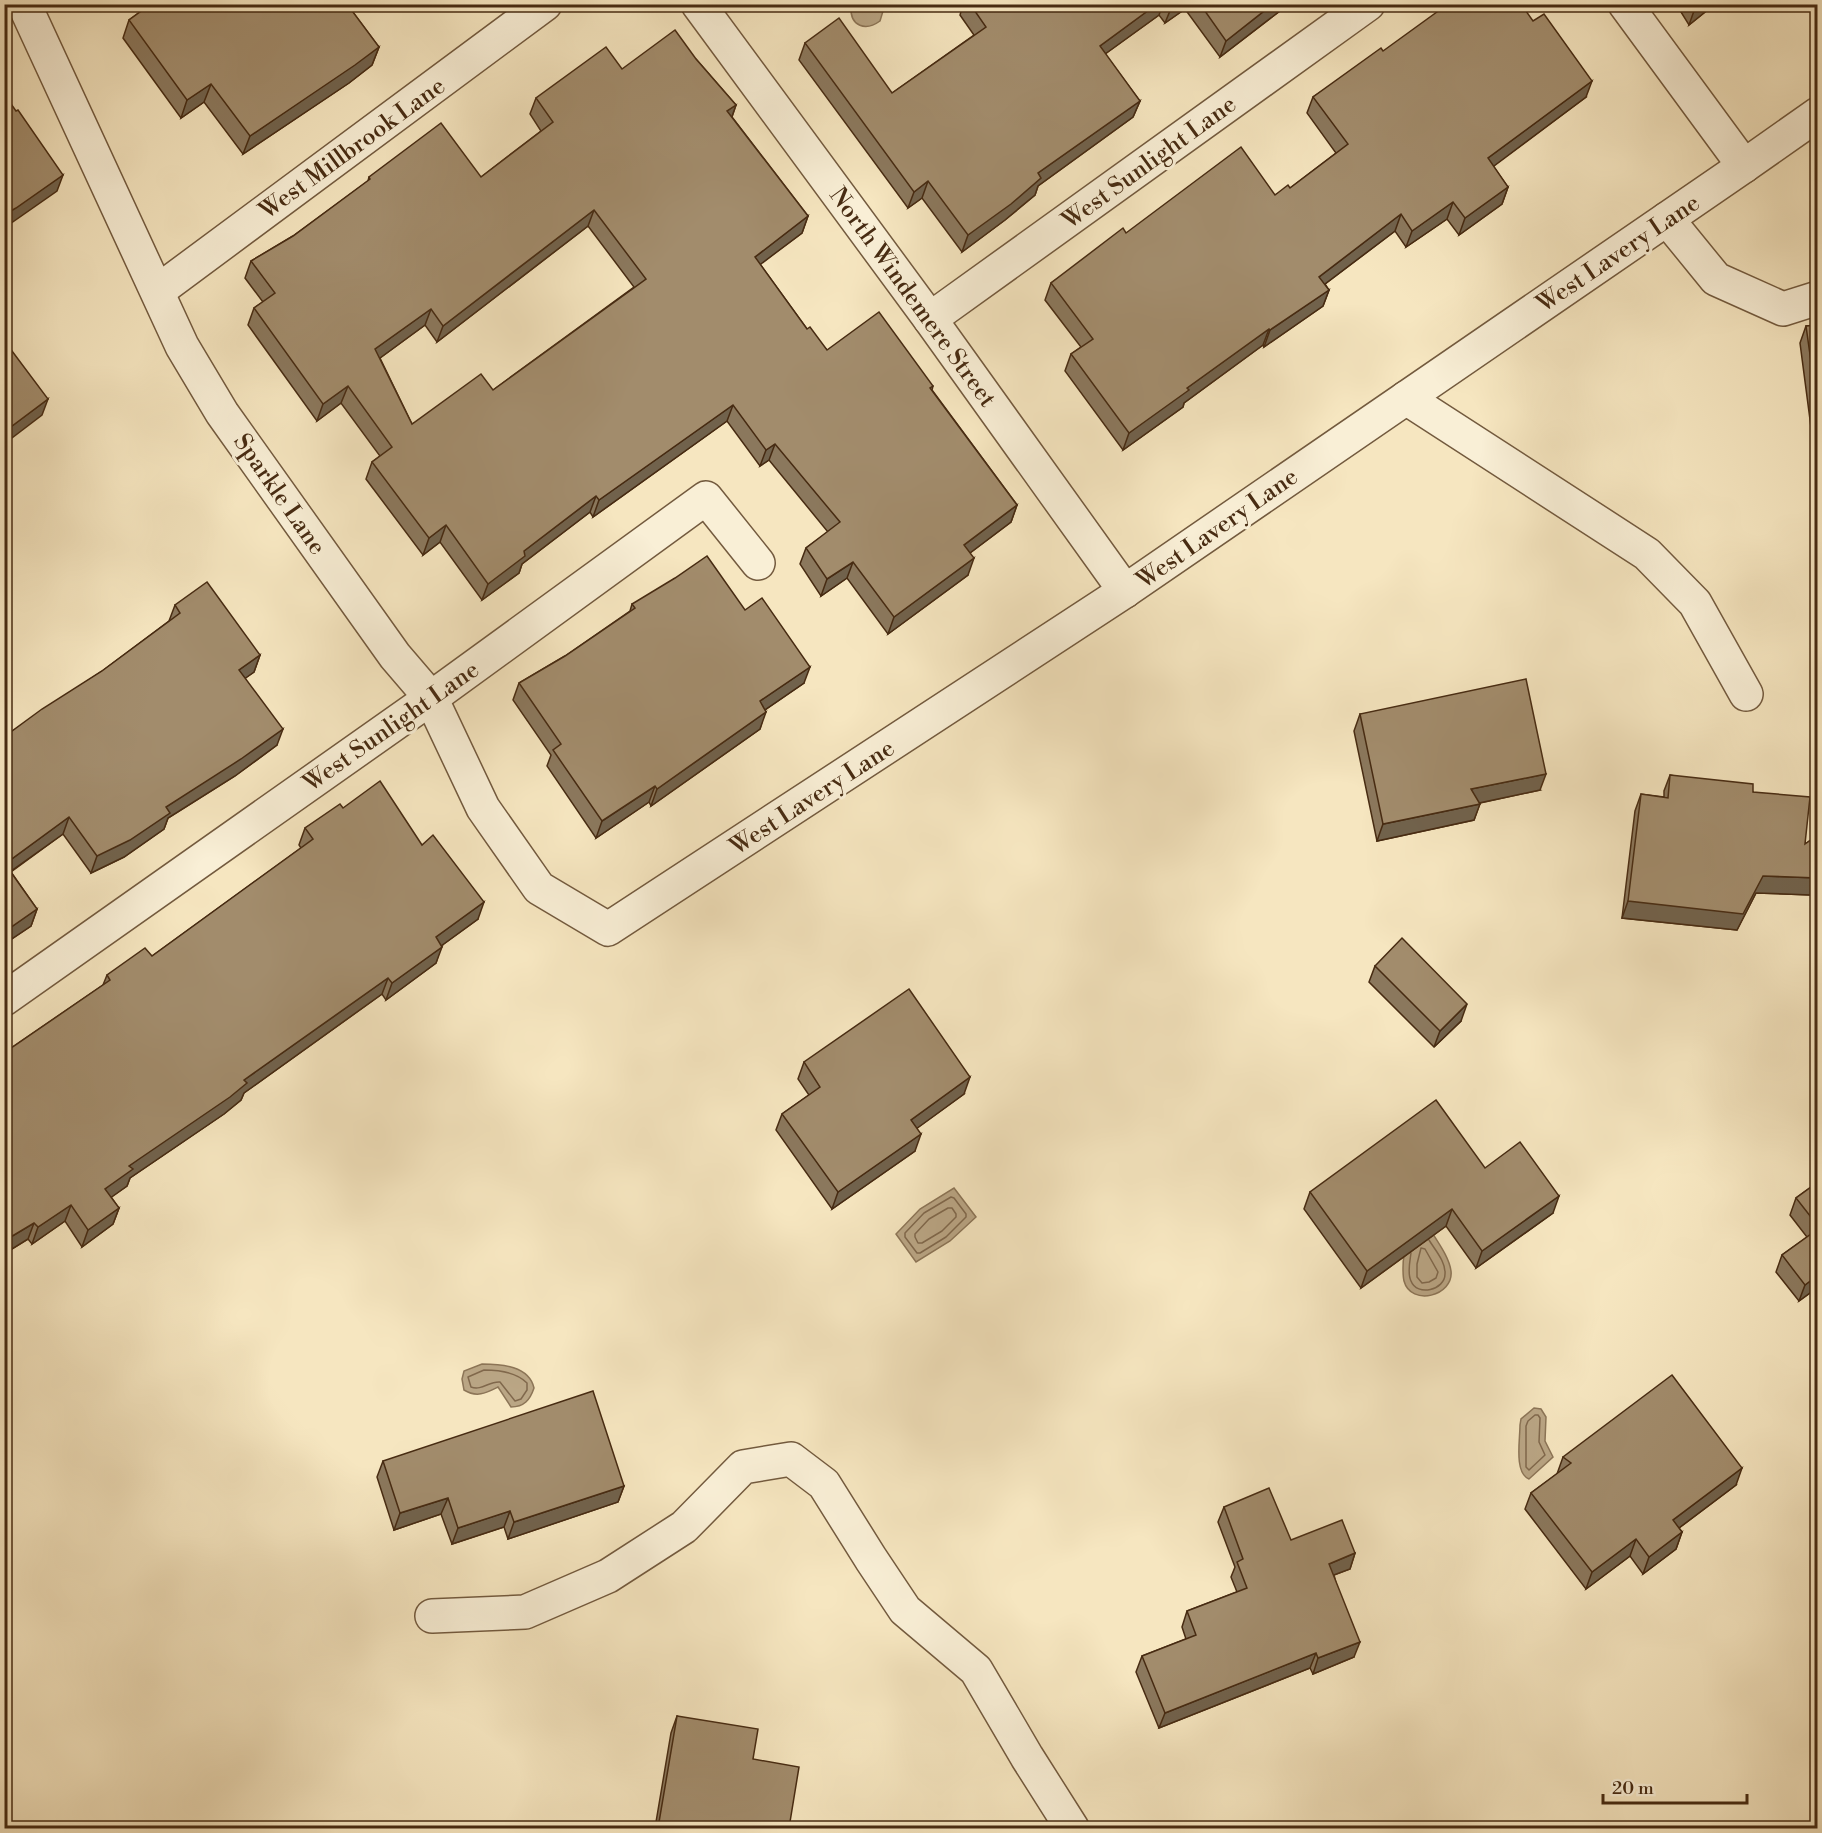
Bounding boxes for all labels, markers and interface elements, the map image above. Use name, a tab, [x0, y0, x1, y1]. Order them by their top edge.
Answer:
street label: West Millbrook Lane	[253, 71, 451, 227]
street label: West Sunlight Lane	[1056, 90, 1243, 237]
street label: North Windemere Street	[822, 182, 1002, 414]
street label: West Lavery Lane	[1530, 188, 1706, 320]
street label: Sparkle Lane	[226, 428, 332, 561]
street label: West Lavery Lane	[1130, 462, 1304, 596]
street label: West Sunlight Lane	[297, 655, 485, 799]
street label: West Lavery Lane	[724, 733, 901, 863]
scale bar	[1603, 1767, 1747, 1805]
text: 20 m	[1612, 1777, 1654, 1800]

